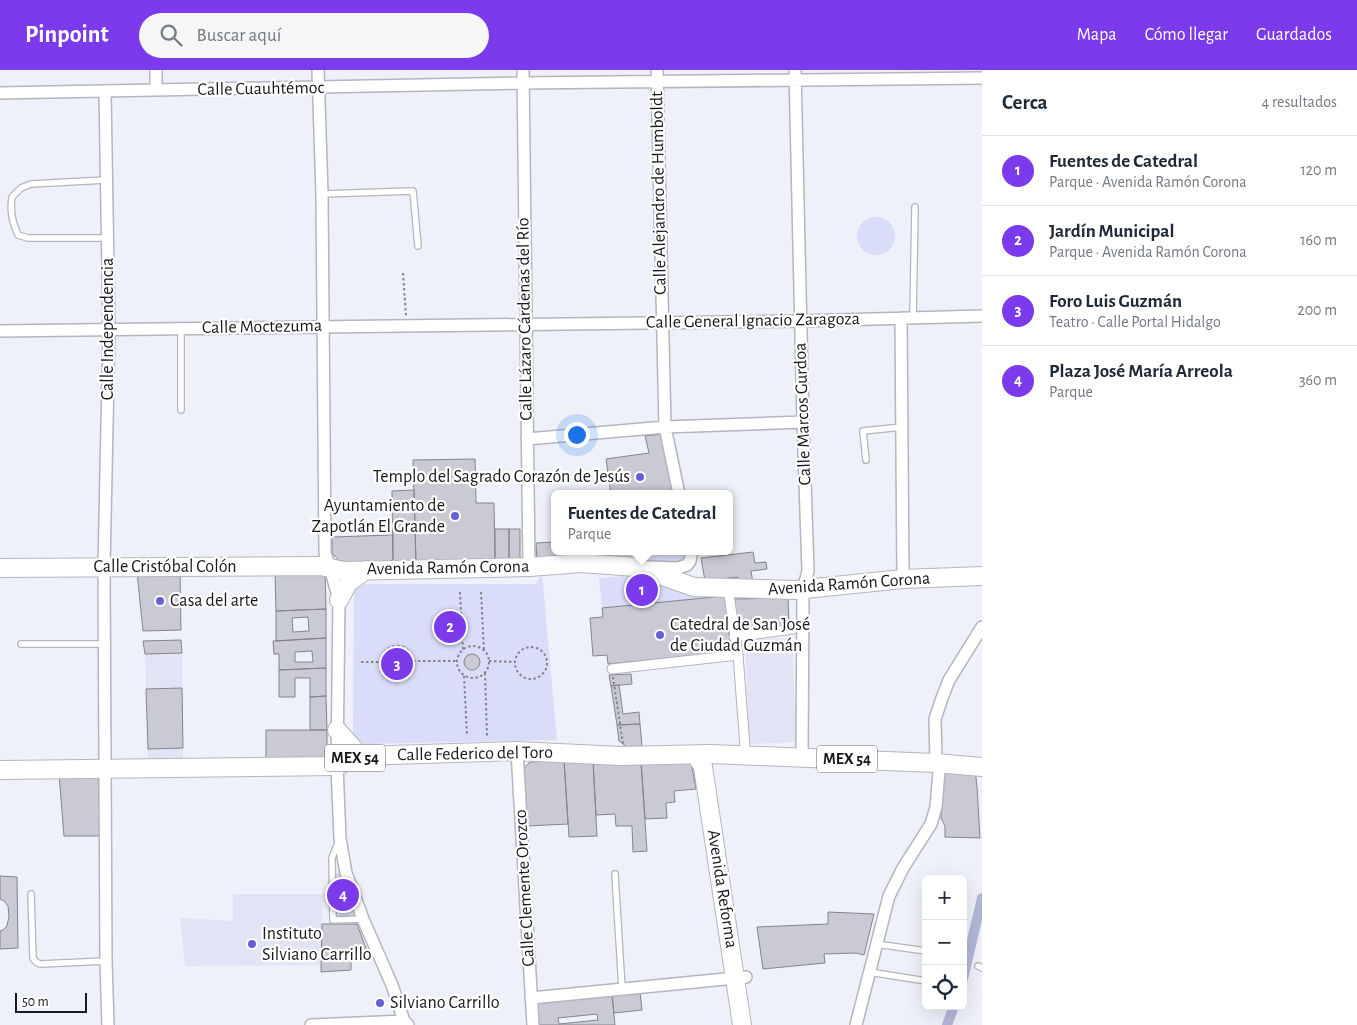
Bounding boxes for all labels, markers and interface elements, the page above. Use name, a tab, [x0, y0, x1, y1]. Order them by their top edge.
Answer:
search box	[139, 13, 489, 58]
icon: search	[157, 21, 185, 49]
text: Pinpoint	[25, 23, 109, 47]
text: Buscar aquí	[197, 26, 281, 45]
text: Mapa	[1077, 26, 1117, 44]
text: Cómo llegar	[1145, 26, 1228, 44]
text: Guardados	[1256, 26, 1332, 44]
street label: Calle Cuauhtémoc	[197, 79, 325, 99]
street label: Calle Alejandro de Humboldt	[648, 91, 670, 295]
text: Cerca	[1002, 92, 1048, 113]
text: 4 resultados	[1262, 94, 1337, 110]
text: Fuentes de Catedral	[1049, 152, 1198, 171]
text: 1	[1015, 162, 1021, 178]
text: 120 m	[1300, 162, 1337, 178]
text: Parque · Avenida Ramón Corona	[1049, 174, 1247, 190]
street label: Calle Lázaro Cárdenas del Río	[514, 217, 536, 421]
text: Jardín Municipal	[1049, 222, 1174, 241]
text: 2	[1014, 232, 1022, 248]
text: 160 m	[1300, 232, 1337, 248]
text: Parque · Avenida Ramón Corona	[1049, 244, 1247, 260]
street label: Calle Independencia	[99, 258, 117, 400]
text: Foro Luis Guzmán	[1049, 292, 1182, 311]
text: 3	[1015, 302, 1021, 318]
text: 200 m	[1297, 302, 1337, 318]
street label: Calle General Ignacio Zaragoza	[646, 310, 860, 332]
text: Teatro · Calle Portal Hidalgo	[1049, 314, 1221, 330]
street label: Calle Moctezuma	[202, 317, 322, 337]
street label: Calle Marcos Gurdoa	[792, 342, 814, 486]
text: Plaza José María Arreola	[1049, 362, 1233, 381]
text: 4	[1014, 372, 1022, 388]
text: 360 m	[1299, 372, 1337, 388]
text: Parque	[1049, 384, 1093, 400]
your location	[564, 422, 590, 448]
place label: Templo del Sagrado Corazón de Jesús	[373, 468, 630, 486]
marker: Templo del Sagrado Corazón de Jesús	[634, 471, 646, 483]
popup	[551, 490, 733, 555]
place label: Ayuntamiento de Zapotlán El Grande	[311, 497, 445, 536]
text: Fuentes de Catedral	[568, 504, 716, 523]
marker: Ayuntamiento de Zapotlán El Grande	[449, 510, 461, 522]
text: Parque	[568, 526, 611, 542]
street label: Calle Cristóbal Colón	[93, 558, 237, 576]
street label: Avenida Ramón Corona	[366, 558, 530, 578]
street label: Avenida Ramón Corona	[767, 569, 931, 599]
pin: 1	[626, 571, 658, 609]
place label: Casa del arte	[170, 592, 258, 610]
marker: Casa del arte	[154, 595, 166, 607]
pin: 2	[434, 608, 466, 646]
place label: Catedral de San José de Ciudad Guzmán	[670, 616, 810, 655]
marker: Catedral de San José de Ciudad Guzmán	[654, 629, 666, 641]
pin: 3	[381, 645, 413, 683]
road number: MEX 54	[325, 744, 385, 771]
street label: Calle Federico del Toro	[397, 744, 553, 764]
road number: MEX 54	[817, 746, 877, 772]
street label: Calle Clemente Orozco	[512, 809, 538, 967]
street label: Avenida Reforma	[704, 828, 740, 950]
map controls	[922, 875, 967, 1010]
button: +	[922, 875, 967, 920]
pin: 4	[327, 876, 359, 914]
button: −	[922, 920, 967, 965]
place label: Instituto Silviano Carrillo	[262, 925, 372, 964]
marker: Instituto Silviano Carrillo	[246, 938, 258, 950]
button: locate	[922, 965, 967, 1010]
scale bar	[15, 990, 88, 1013]
place label: Silviano Carrillo	[390, 994, 500, 1012]
text: 50 m	[22, 995, 49, 1009]
marker: Silviano Carrillo	[374, 997, 386, 1009]

